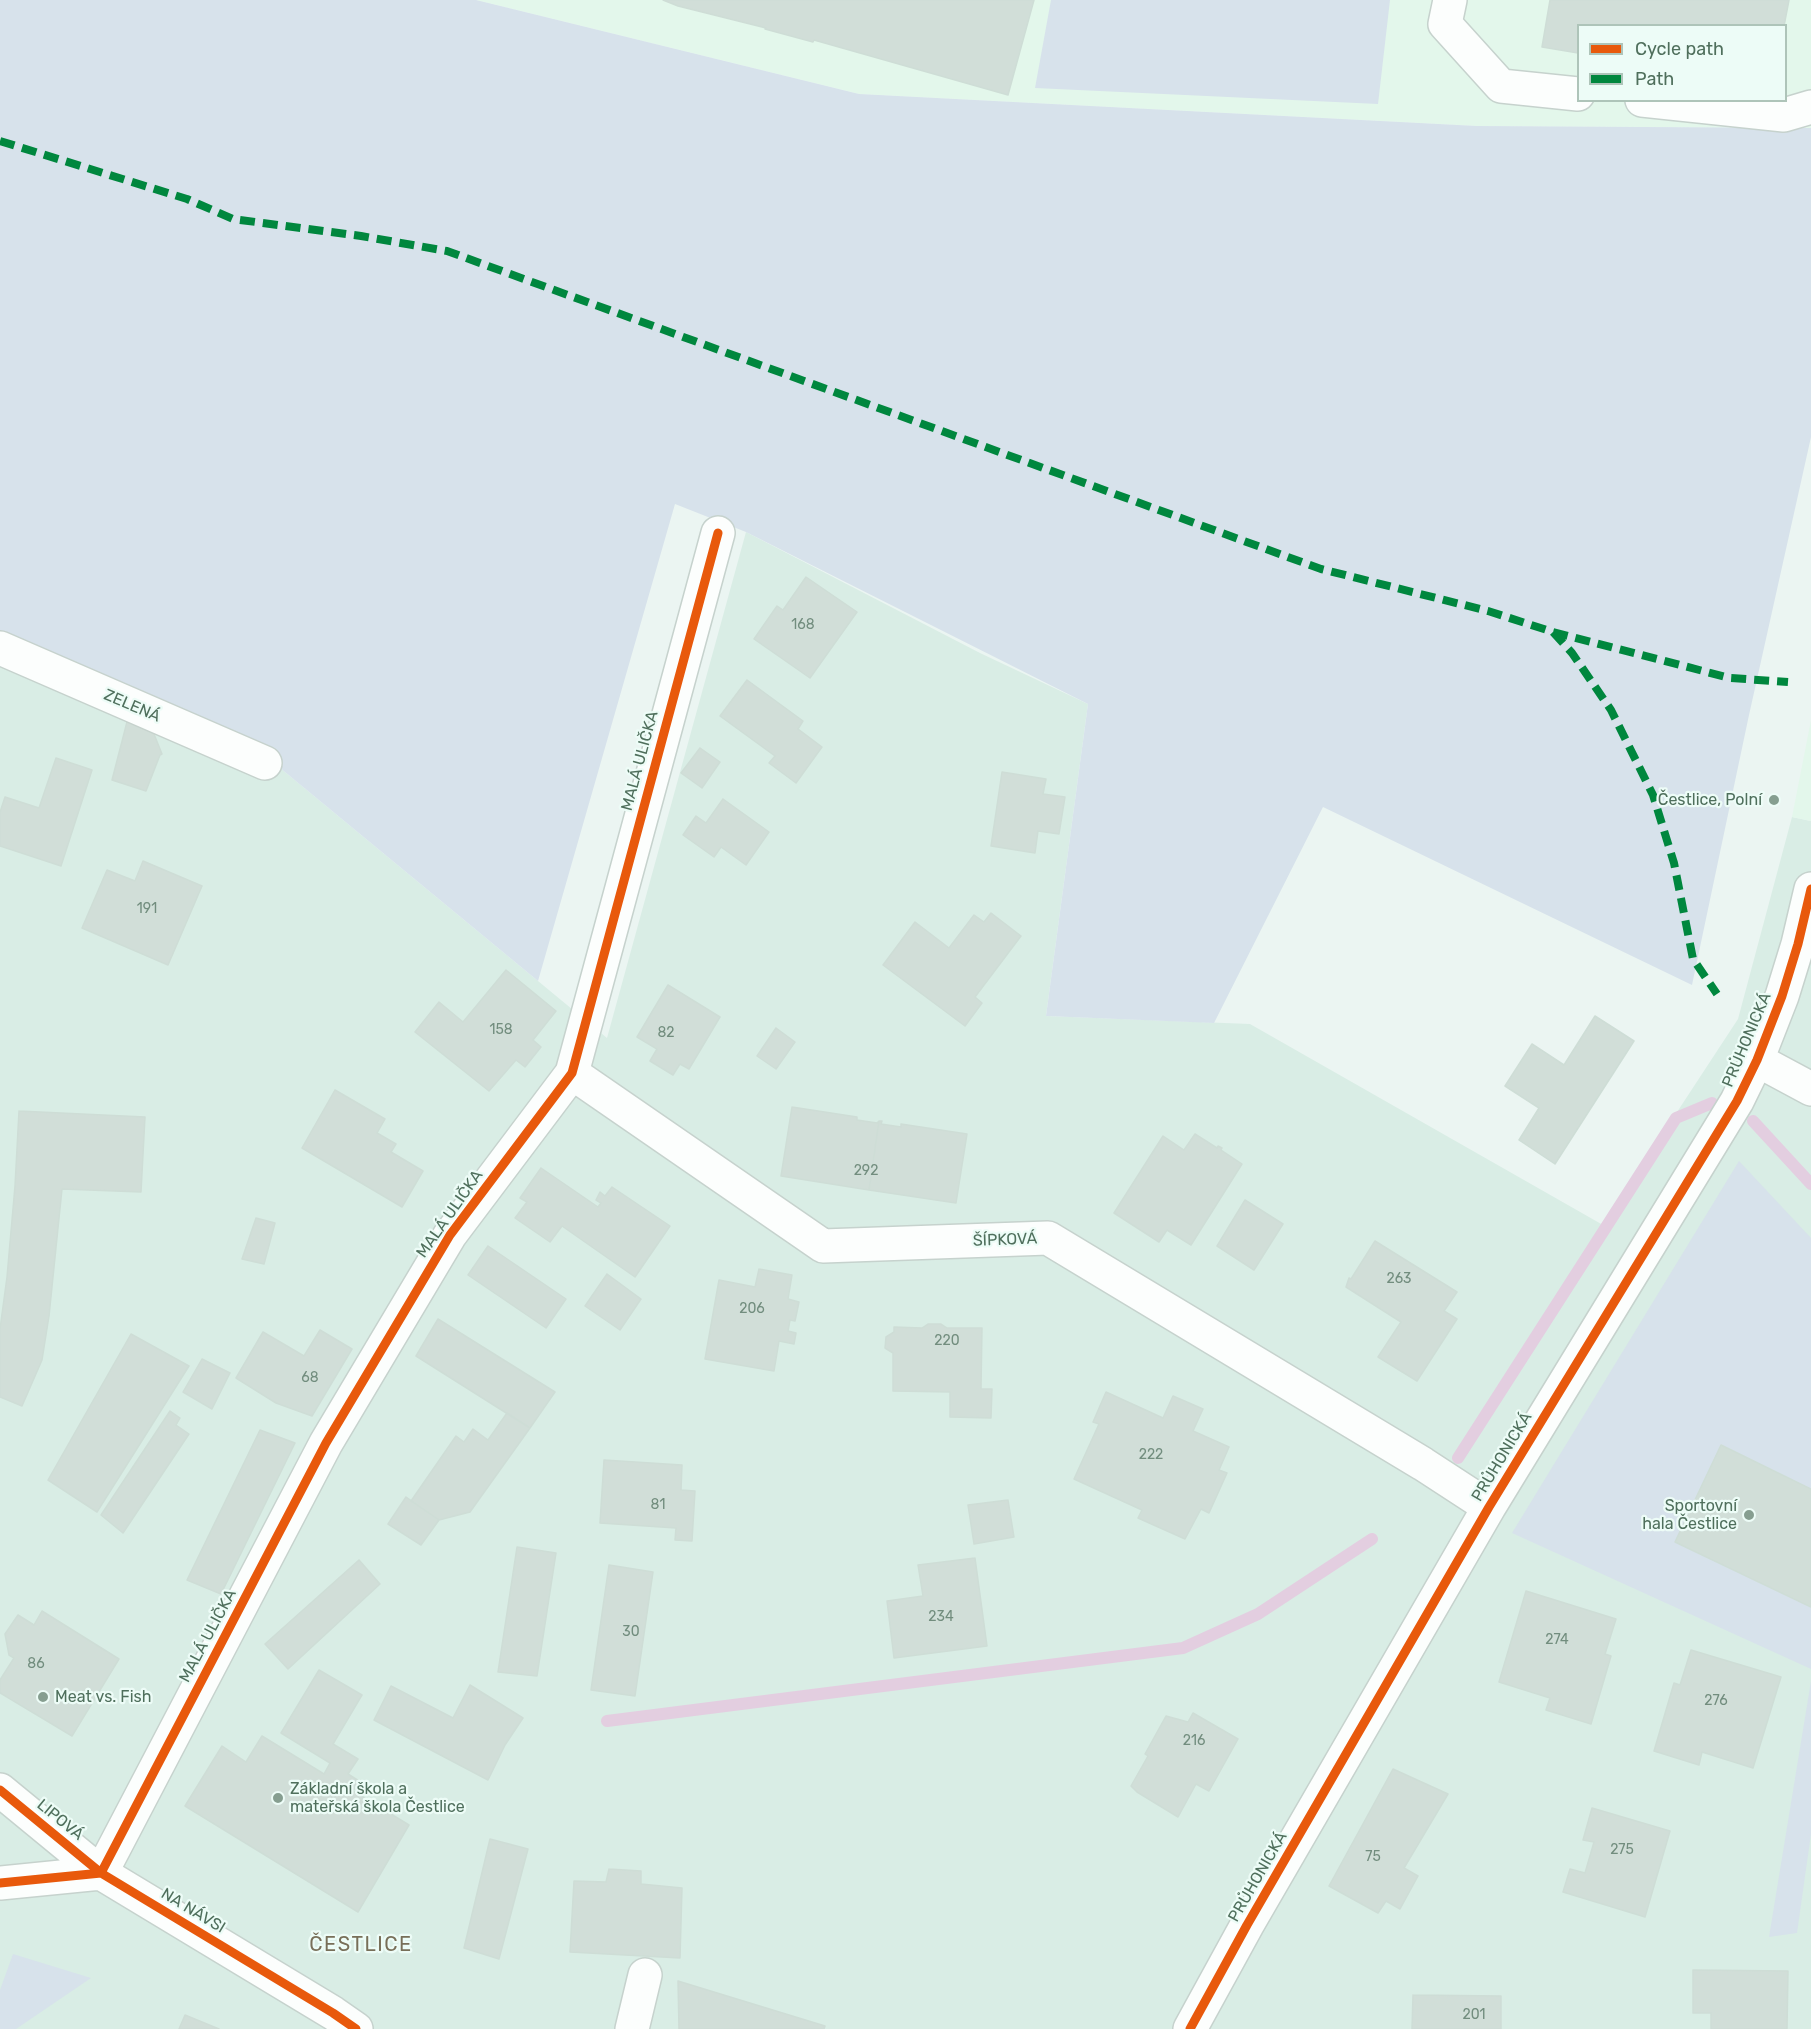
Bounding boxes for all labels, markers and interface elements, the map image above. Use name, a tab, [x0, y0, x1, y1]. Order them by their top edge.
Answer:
legend	[1577, 24, 1787, 102]
text: Cycle path	[1635, 38, 1724, 60]
text: Path	[1635, 68, 1674, 90]
house number: 168	[791, 617, 815, 633]
street label: ZELENÁ	[101, 685, 163, 727]
street label: MALÁ ULIČKA	[617, 709, 663, 813]
place label: Čestlice, Polní	[1658, 790, 1762, 810]
marker: Čestlice, Polní	[1767, 793, 1781, 807]
house number: 191	[137, 901, 157, 917]
street label: PRŮHONICKÁ	[1718, 990, 1776, 1090]
house number: 158	[489, 1022, 513, 1038]
house number: 82	[657, 1025, 675, 1041]
house number: 292	[854, 1163, 878, 1179]
street label: MALÁ ULIČKA	[413, 1166, 487, 1262]
street label: ŠÍPKOVÁ	[972, 1229, 1038, 1251]
house number: 263	[1386, 1271, 1412, 1287]
house number: 206	[739, 1301, 765, 1317]
house number: 220	[934, 1333, 960, 1349]
house number: 68	[301, 1370, 319, 1386]
street label: PRŮHONICKÁ	[1468, 1409, 1536, 1505]
house number: 222	[1139, 1447, 1163, 1463]
place label: Sportovní hala Čestlice	[1642, 1496, 1737, 1534]
house number: 81	[651, 1497, 665, 1513]
marker: Sportovní hala Čestlice	[1742, 1508, 1756, 1522]
street label: MALÁ ULIČKA	[175, 1586, 241, 1686]
house number: 234	[928, 1609, 954, 1625]
house number: 30	[622, 1624, 640, 1640]
house number: 274	[1545, 1632, 1569, 1648]
house number: 86	[27, 1656, 45, 1672]
place label: Meat vs. Fish	[55, 1687, 151, 1707]
marker: Meat vs. Fish	[36, 1690, 50, 1704]
house number: 276	[1704, 1693, 1728, 1709]
house number: 216	[1183, 1733, 1205, 1749]
place label: Základní škola a mateřská škola Čestlice	[290, 1779, 465, 1817]
marker: Základní škola a mateřská škola Čestlice	[271, 1791, 285, 1805]
street label: LIPOVÁ	[33, 1795, 87, 1845]
street label: PRŮHONICKÁ	[1225, 1829, 1291, 1925]
house number: 275	[1610, 1842, 1634, 1858]
house number: 75	[1365, 1849, 1381, 1865]
street label: NA NÁVSI	[158, 1884, 228, 1938]
district label: ČESTLICE	[309, 1933, 413, 1957]
house number: 201	[1462, 2007, 1486, 2023]

